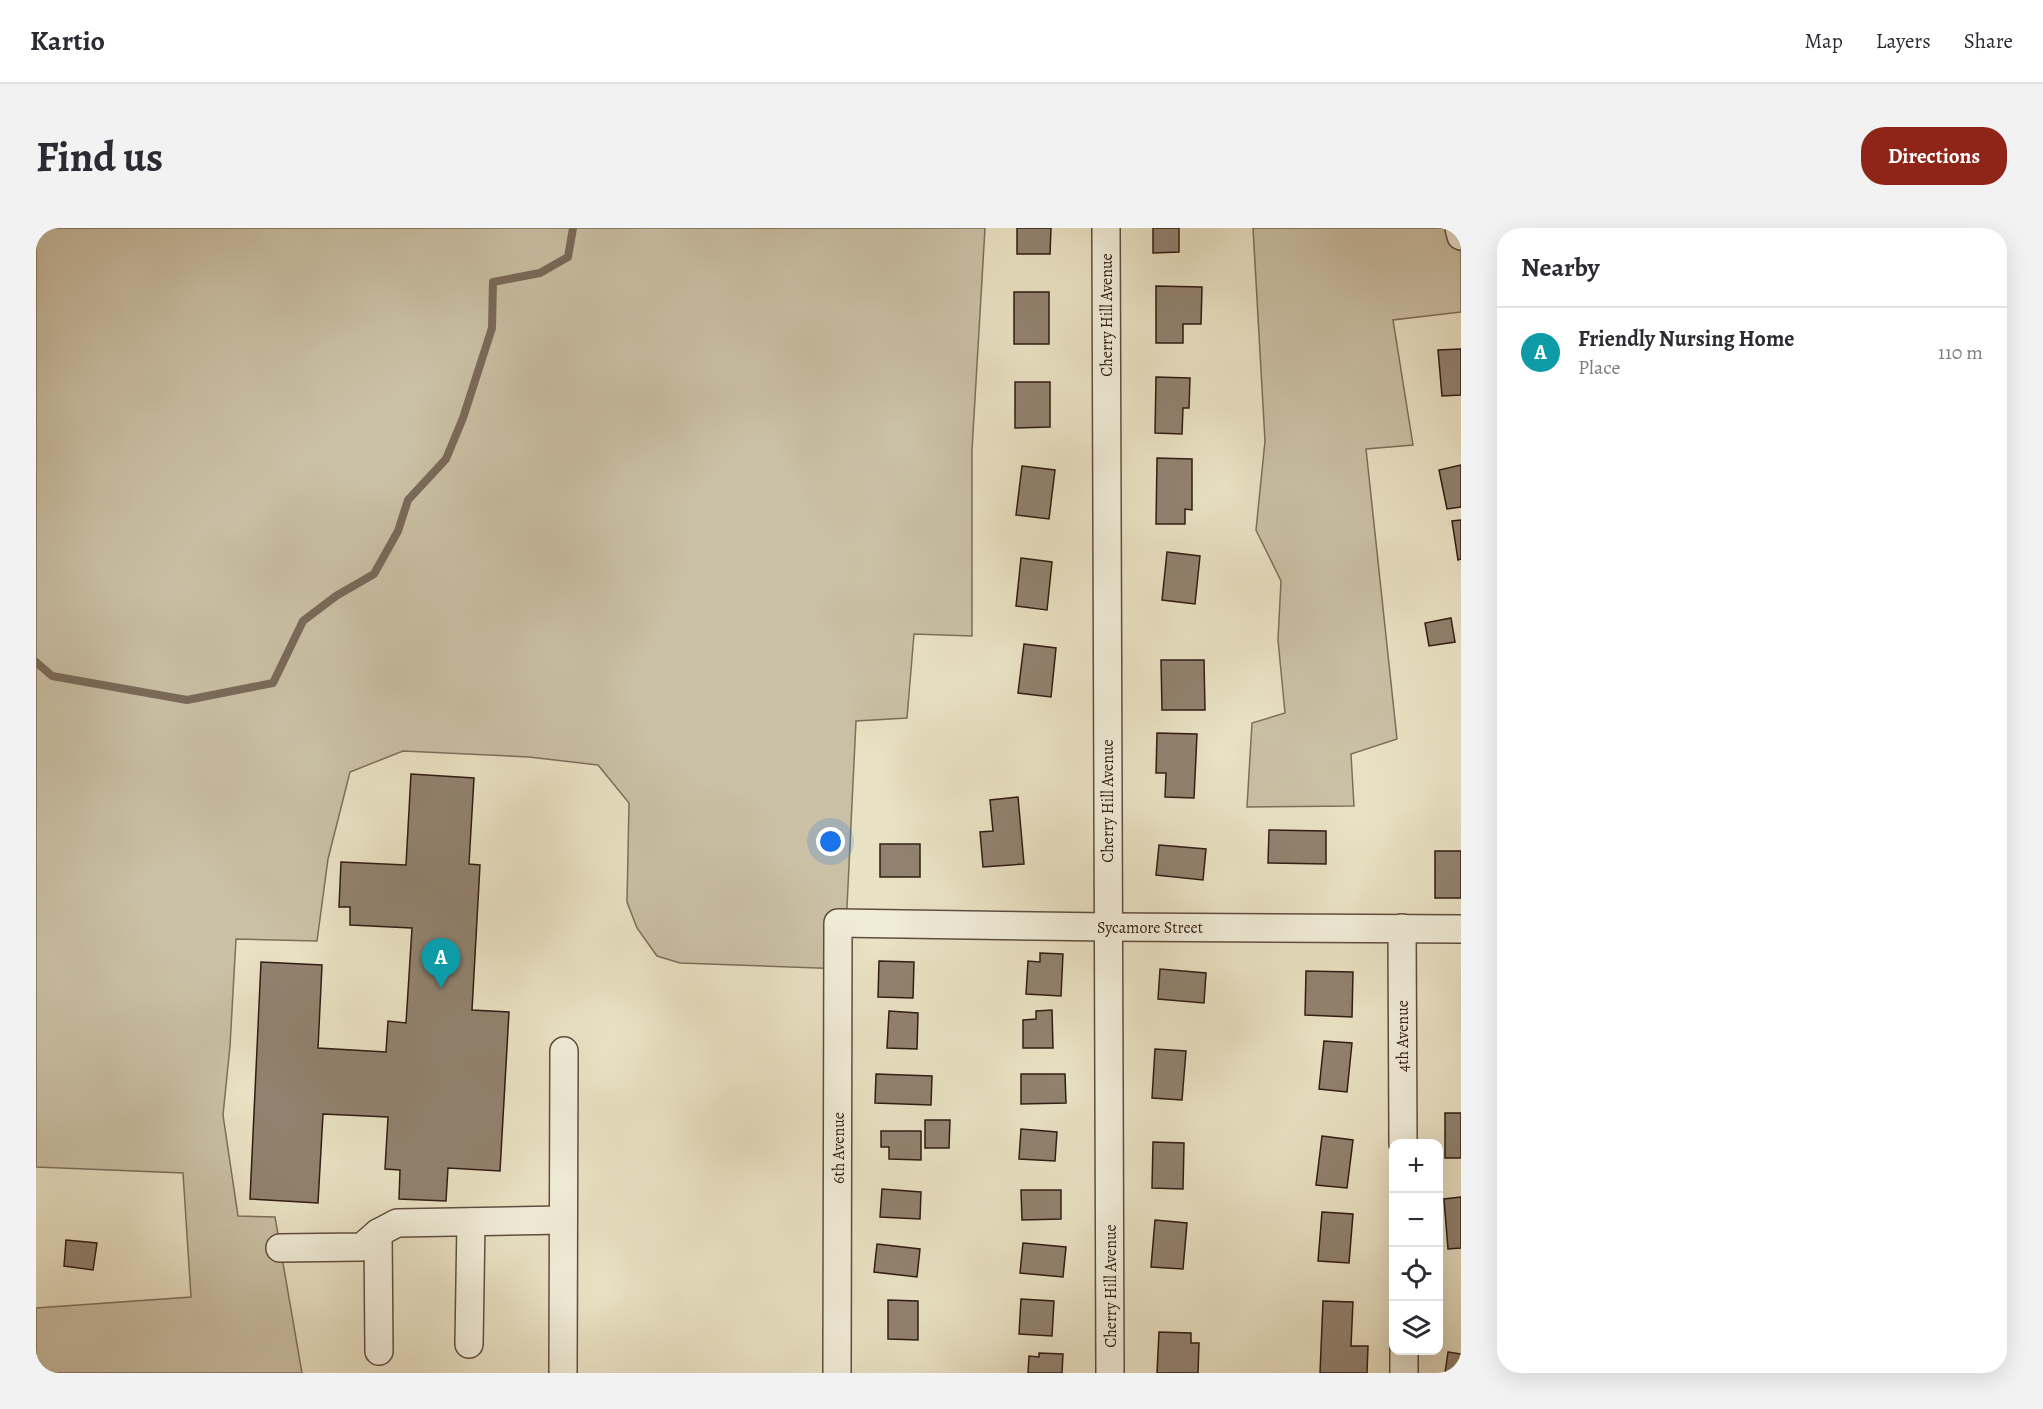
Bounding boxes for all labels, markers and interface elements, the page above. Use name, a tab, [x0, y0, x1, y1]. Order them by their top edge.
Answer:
text: Kartio	[30, 22, 105, 60]
text: Map	[1804, 27, 1843, 55]
text: Layers	[1876, 27, 1931, 55]
text: Share	[1964, 27, 2013, 55]
button: Directions	[1861, 127, 2007, 185]
text: Find us	[36, 128, 163, 185]
text: Nearby	[1521, 250, 1600, 285]
street label: Cherry Hill Avenue	[1096, 253, 1118, 377]
text: Friendly Nursing Home	[1578, 324, 1795, 354]
text: A	[1534, 339, 1547, 366]
text: 110 m	[1938, 339, 1983, 366]
text: Place	[1578, 354, 1620, 381]
street label: Cherry Hill Avenue	[1097, 739, 1119, 863]
your location	[816, 827, 845, 856]
street label: Sycamore Street	[1097, 917, 1203, 939]
pin: A	[422, 938, 460, 988]
street label: 4th Avenue	[1392, 1000, 1414, 1072]
street label: 6th Avenue	[828, 1112, 850, 1184]
map controls	[1389, 1139, 1443, 1355]
button: +	[1389, 1139, 1443, 1193]
button: −	[1389, 1193, 1443, 1247]
street label: Cherry Hill Avenue	[1100, 1224, 1122, 1348]
button: locate	[1389, 1247, 1443, 1301]
button: layers	[1389, 1301, 1443, 1355]

